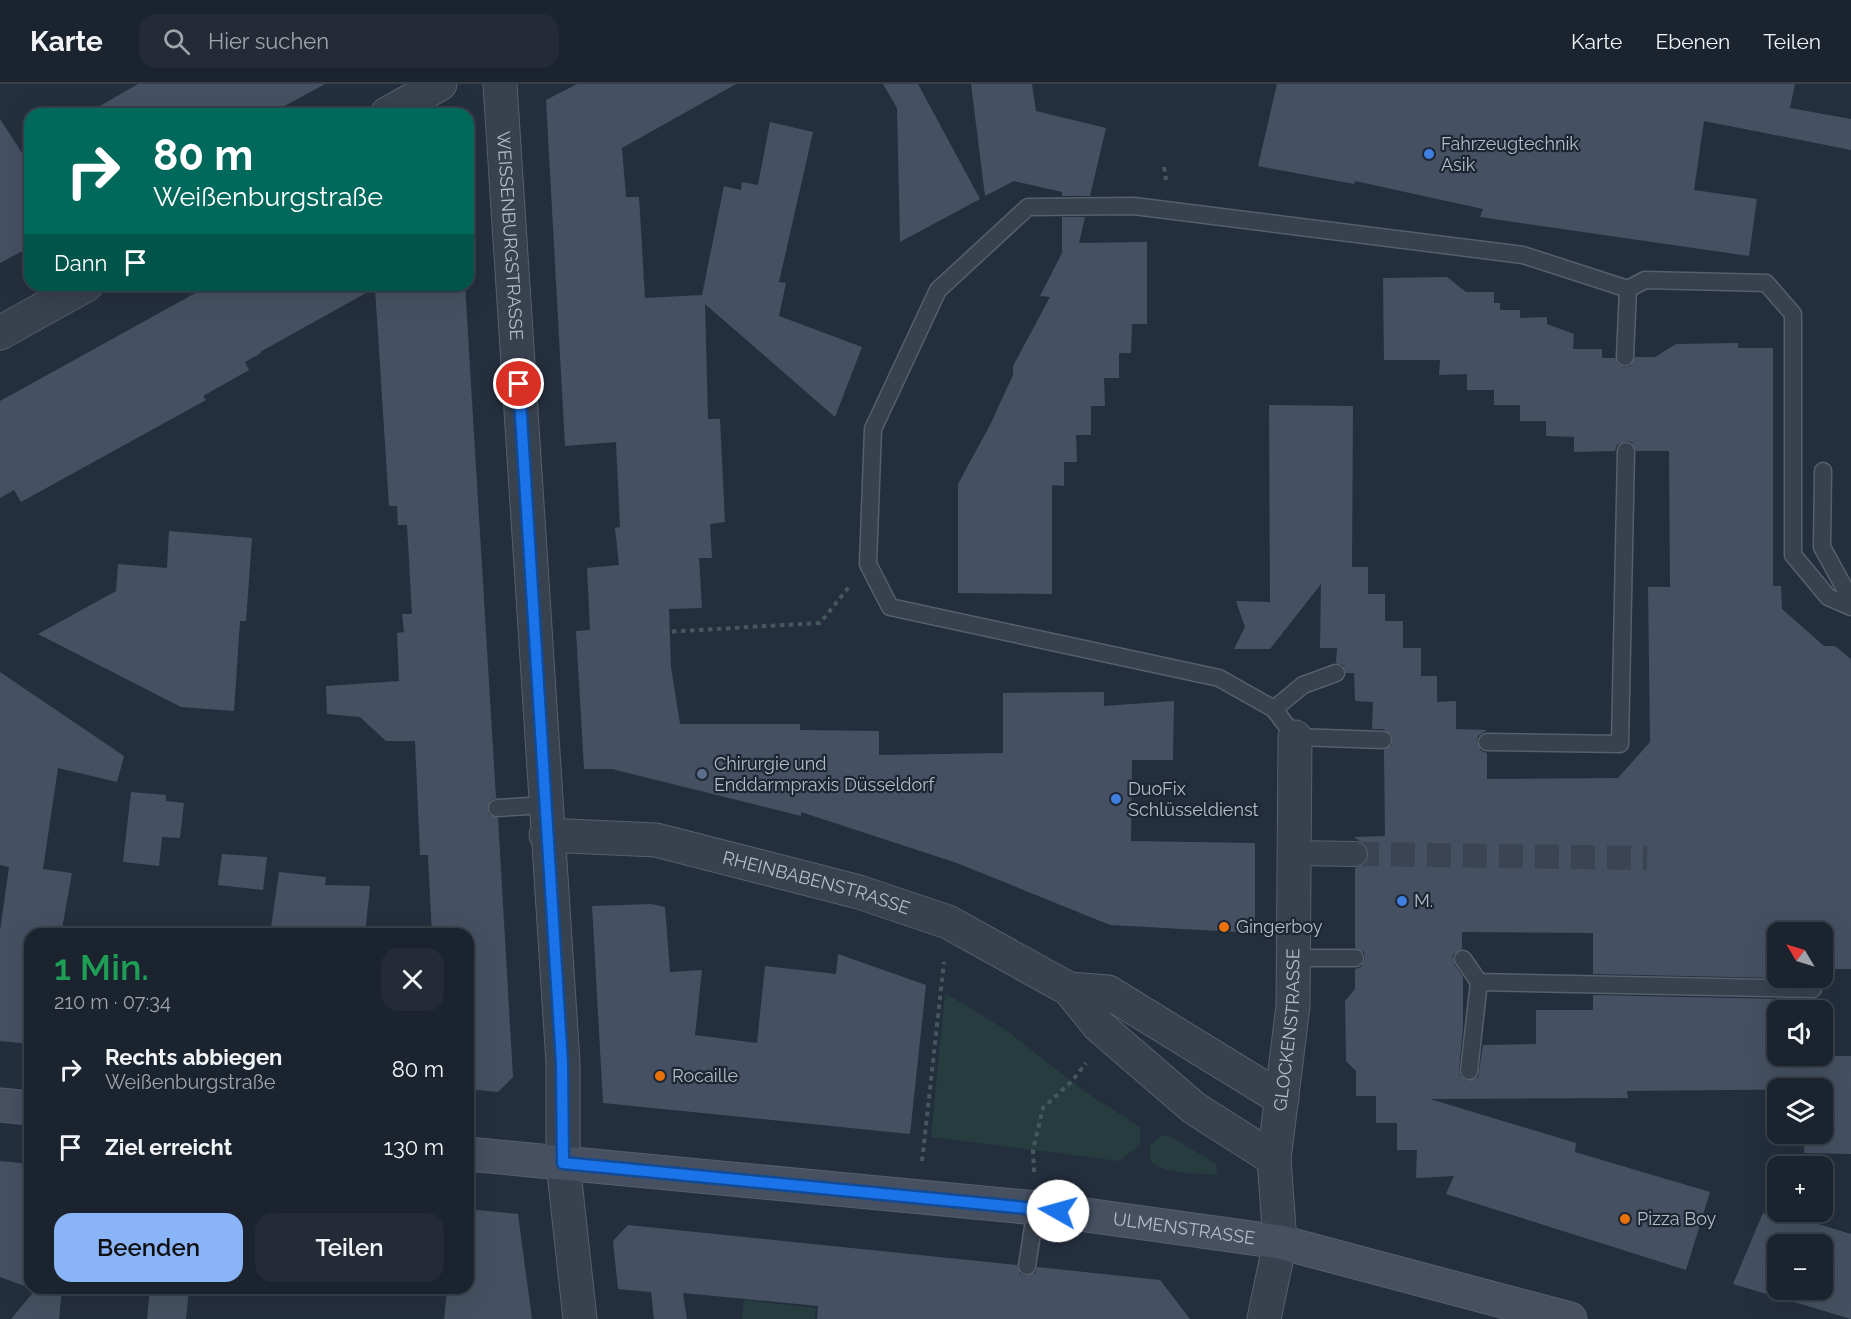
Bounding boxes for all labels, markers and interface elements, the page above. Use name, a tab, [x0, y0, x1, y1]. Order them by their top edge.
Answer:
search box	[139, 14, 559, 68]
text: Karte	[30, 25, 103, 58]
icon: search	[160, 25, 193, 58]
text: Hier suchen	[208, 28, 329, 54]
text: Karte	[1571, 29, 1622, 54]
text: Ebenen	[1655, 29, 1730, 54]
text: Teilen	[1763, 29, 1821, 54]
street label: WEISSENBURGSTRASSE	[493, 130, 527, 341]
text: 80 m	[153, 131, 253, 180]
icon: right	[54, 132, 132, 210]
place label: Fahrzeugtechnik Asik	[1441, 133, 1579, 175]
marker: Fahrzeugtechnik Asik	[1422, 147, 1436, 161]
text: Weißenburgstraße	[153, 181, 383, 212]
icon: arrive	[119, 246, 152, 279]
text: Dann	[54, 250, 107, 276]
pin	[493, 358, 544, 409]
icon: arrive	[502, 367, 535, 400]
place label: Chirurgie und Enddarmpraxis Düsseldorf	[714, 753, 936, 795]
marker: Chirurgie und Enddarmpraxis Düsseldorf	[695, 767, 709, 781]
place label: DuoFix Schlüsseldienst	[1128, 778, 1259, 820]
marker: DuoFix Schlüsseldienst	[1109, 792, 1123, 806]
street label: RHEINBABENSTRASSE	[720, 846, 913, 918]
place label: M.	[1414, 890, 1433, 911]
marker: M.	[1395, 894, 1409, 908]
place label: Gingerboy	[1236, 916, 1323, 937]
marker: Gingerboy	[1217, 920, 1231, 934]
north arrow	[1767, 922, 1833, 988]
map controls	[1767, 922, 1833, 1300]
text: 1 Min.	[54, 946, 149, 988]
button: close	[381, 948, 444, 1011]
street label: GLOCKENSTRASSE	[1269, 948, 1303, 1112]
text: 210 m · 07:34	[54, 990, 171, 1014]
button: sound	[1767, 1000, 1833, 1066]
text: Rechts abbiegen	[105, 1044, 282, 1070]
icon: right	[54, 1053, 87, 1086]
text: 80 m	[392, 1056, 444, 1082]
place label: Rocaille	[672, 1065, 739, 1086]
marker: Rocaille	[653, 1069, 667, 1083]
text: Weißenburgstraße	[105, 1070, 275, 1094]
button: layers	[1767, 1078, 1833, 1144]
icon: arrive	[54, 1131, 87, 1164]
text: Ziel erreicht	[105, 1134, 232, 1160]
text: 130 m	[384, 1134, 444, 1160]
button: +	[1767, 1156, 1833, 1222]
position arrow	[1026, 1179, 1090, 1243]
street label: ULMENSTRASSE	[1112, 1208, 1256, 1248]
place label: Pizza Boy	[1637, 1208, 1717, 1229]
marker: Pizza Boy	[1618, 1212, 1632, 1226]
button: Beenden	[54, 1213, 243, 1282]
button: Teilen	[255, 1213, 444, 1282]
button: −	[1767, 1234, 1833, 1300]

